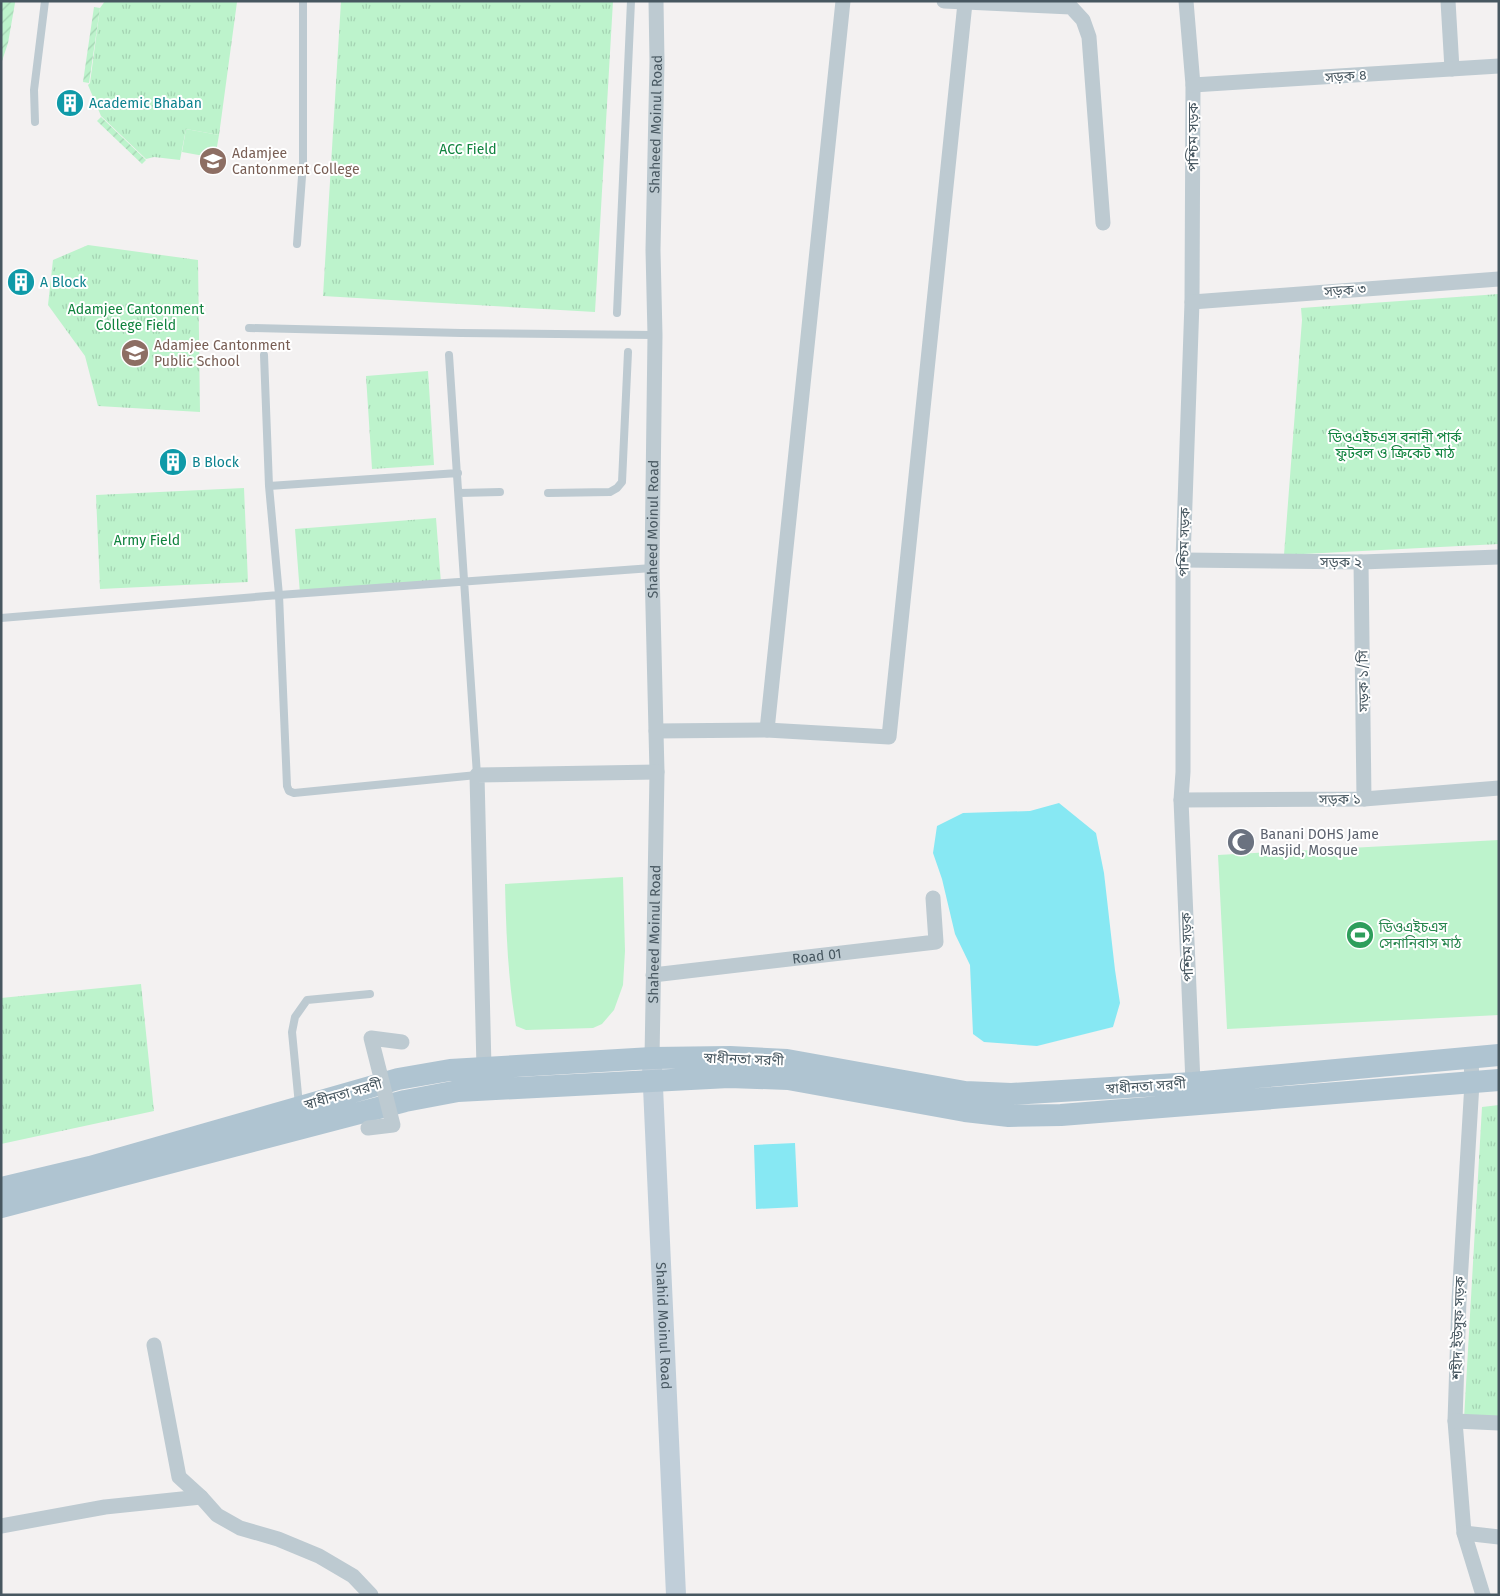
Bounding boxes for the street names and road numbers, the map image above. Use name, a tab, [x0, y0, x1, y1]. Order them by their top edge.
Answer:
street label: Shaheed Moinul Road	[646, 55, 666, 194]
street label: সড়ক ৪	[1323, 67, 1368, 87]
street label: পশ্চিম সড়ক	[1185, 102, 1202, 172]
street label: সড়ক ৩	[1322, 281, 1367, 301]
street label: Shaheed Moinul Road	[644, 460, 662, 599]
street label: পশ্চিম সড়ক	[1175, 506, 1194, 577]
street label: সড়ক ২	[1319, 554, 1363, 571]
street label: সড়ক ১/সি	[1354, 650, 1373, 713]
street label: সড়ক ১	[1318, 791, 1361, 808]
street label: Shaheed Moinul Road	[645, 865, 664, 1003]
street label: পশ্চিম সড়ক	[1178, 911, 1197, 982]
street label: Road 01	[791, 945, 843, 968]
street label: স্বাধীনতা সরণী	[703, 1050, 785, 1069]
street label: স্বাধীনতা সরণী	[301, 1075, 384, 1114]
street label: স্বাধীনতা সরণী	[1105, 1075, 1187, 1098]
street label: Shahid Moinul Road	[652, 1262, 675, 1390]
street label: শহীদ ইউসুফ সড়ক	[1448, 1275, 1469, 1381]

